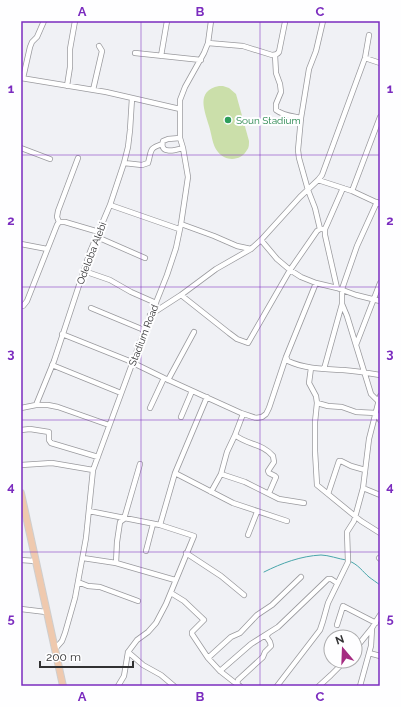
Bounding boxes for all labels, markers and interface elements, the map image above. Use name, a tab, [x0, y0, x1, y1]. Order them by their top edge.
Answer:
text: A	[78, 4, 87, 19]
text: B	[196, 4, 205, 19]
text: C	[316, 4, 325, 19]
text: 1	[8, 81, 15, 96]
text: 1	[387, 81, 394, 96]
marker: Soun Stadium	[223, 115, 233, 125]
place label: Soun Stadium	[236, 115, 301, 126]
text: 2	[7, 213, 15, 228]
text: 2	[386, 213, 394, 228]
street label: Odeloba Alebi	[75, 220, 108, 286]
street label: Stadium Road	[127, 303, 160, 367]
text: 3	[7, 346, 15, 361]
text: 3	[386, 346, 394, 361]
text: 4	[7, 479, 15, 494]
text: 4	[386, 479, 394, 494]
text: 5	[7, 611, 15, 626]
text: 5	[386, 611, 394, 626]
north arrow	[323, 629, 363, 669]
text: N	[334, 633, 346, 648]
scale bar	[40, 643, 133, 669]
text: 200 m	[46, 650, 81, 664]
text: A	[78, 689, 87, 704]
text: B	[196, 689, 205, 704]
text: C	[316, 689, 325, 704]

